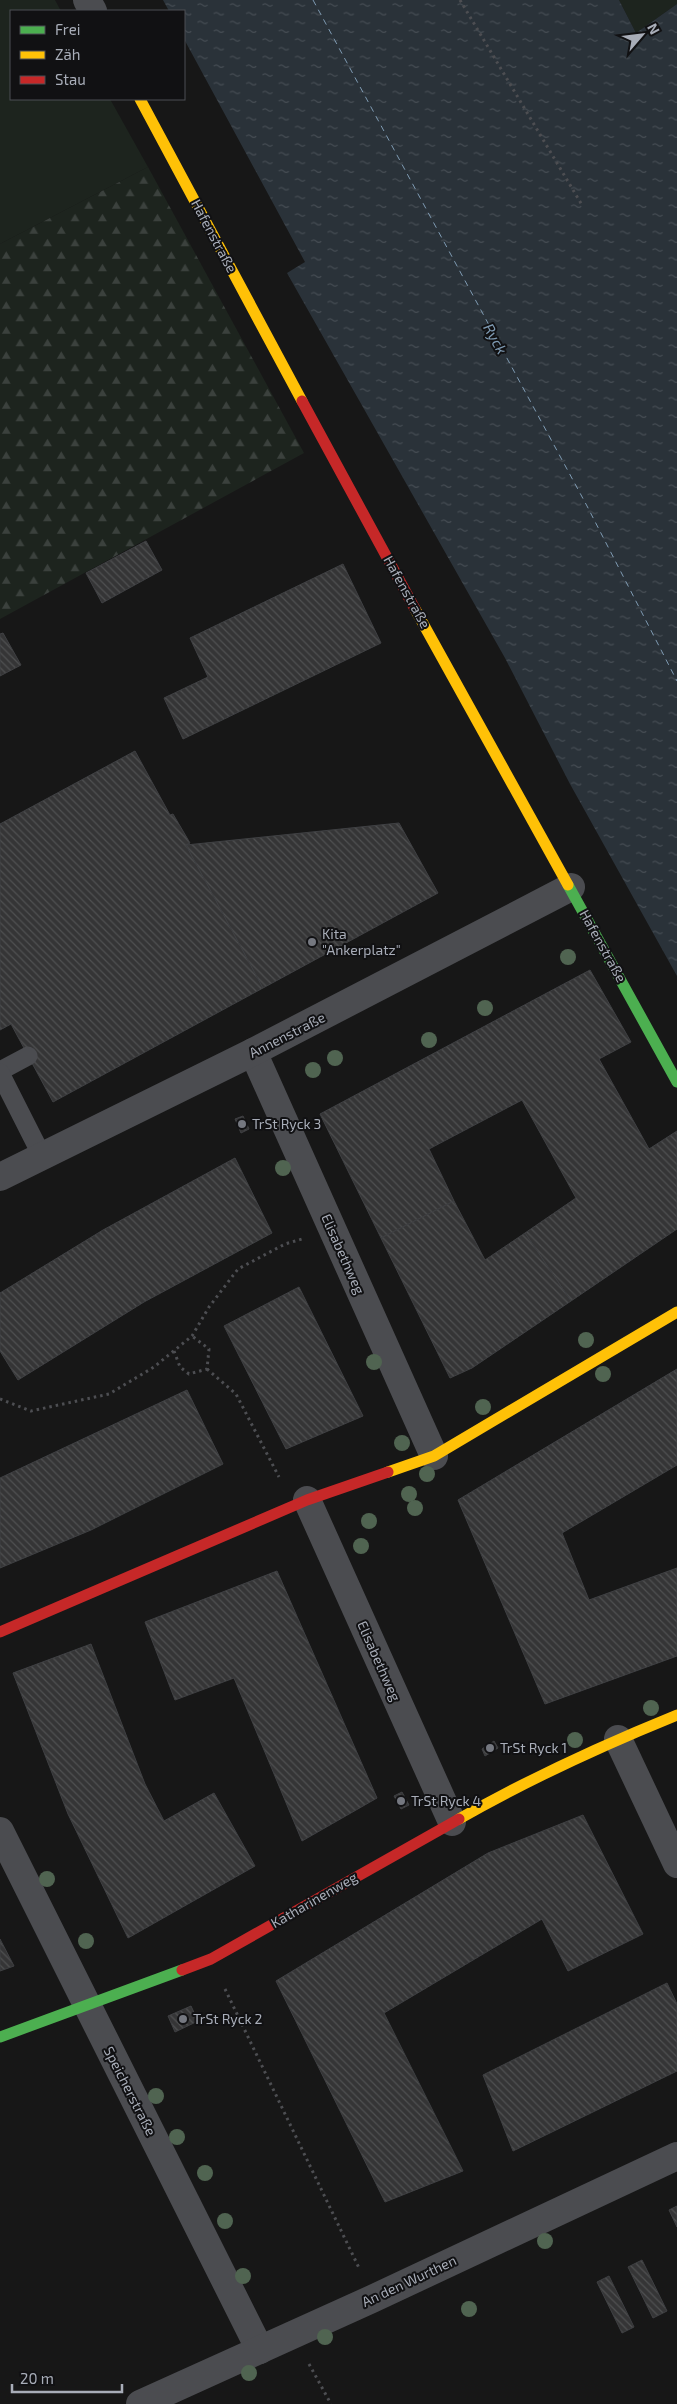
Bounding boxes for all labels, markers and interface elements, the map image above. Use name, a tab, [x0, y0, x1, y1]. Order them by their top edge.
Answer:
legend	[10, 10, 185, 100]
north arrow	[617, 10, 667, 60]
text: Frei	[55, 20, 80, 38]
text: N	[644, 20, 664, 37]
text: Zäh	[55, 45, 80, 63]
text: Stau	[55, 70, 86, 88]
street label: Hafenstraße	[188, 196, 241, 275]
water label: Ryck	[479, 320, 512, 358]
street label: Hafenstraße	[380, 552, 434, 631]
street label: Hafenstraße	[576, 906, 630, 985]
place label: Kita "Ankerplatz"	[322, 925, 401, 958]
marker: Kita "Ankerplatz"	[306, 936, 318, 948]
street label: Annenstraße	[246, 1008, 328, 1061]
place label: TrSt Ryck 3	[252, 1115, 321, 1132]
marker: TrSt Ryck 3	[236, 1118, 248, 1130]
street label: Elisabethweg	[318, 1211, 369, 1297]
street label: Elisabethweg	[354, 1618, 405, 1704]
place label: TrSt Ryck 1	[500, 1739, 567, 1756]
marker: TrSt Ryck 1	[484, 1742, 496, 1754]
place label: TrSt Ryck 4	[411, 1792, 481, 1809]
marker: TrSt Ryck 4	[395, 1795, 407, 1807]
street label: Katharinenweg	[268, 1868, 360, 1931]
place label: TrSt Ryck 2	[193, 2010, 263, 2027]
marker: TrSt Ryck 2	[177, 2013, 189, 2025]
street label: Speicherstraße	[101, 2043, 160, 2138]
street label: An den Wurthen	[359, 2251, 459, 2310]
scale bar	[12, 2362, 122, 2394]
text: 20 m	[20, 2369, 54, 2387]

